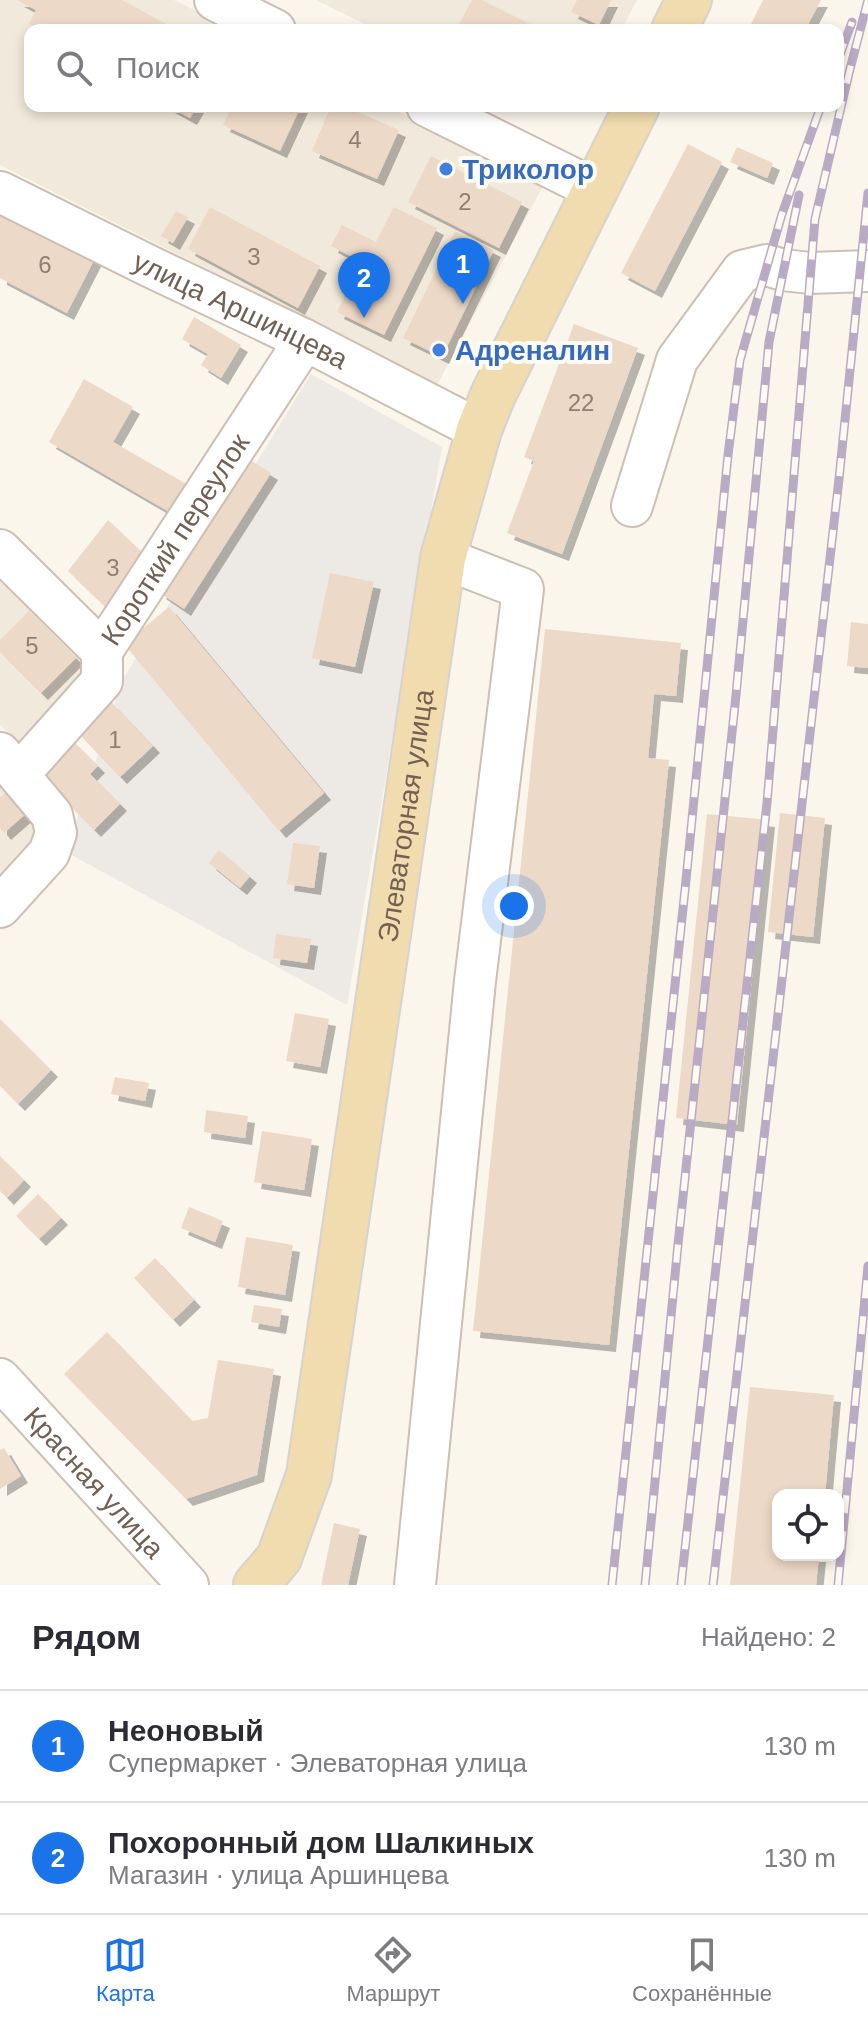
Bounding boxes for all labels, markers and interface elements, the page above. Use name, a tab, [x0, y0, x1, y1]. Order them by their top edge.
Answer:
search box	[24, 24, 844, 112]
icon: search	[52, 46, 96, 90]
text: Поиск	[116, 51, 199, 84]
house number: 4	[348, 126, 362, 153]
place label: Триколор	[462, 154, 594, 185]
marker: Триколор	[437, 160, 455, 178]
house number: 2	[458, 188, 472, 215]
pin: 1	[437, 238, 489, 304]
house number: 3	[247, 243, 261, 270]
street label: улица Аршинцева	[128, 246, 353, 376]
house number: 6	[38, 251, 52, 278]
pin: 2	[338, 252, 390, 318]
place label: Адреналин	[455, 335, 610, 366]
marker: Адреналин	[430, 341, 448, 359]
house number: 22	[568, 389, 594, 416]
street label: Короткий переулок	[95, 427, 256, 651]
house number: 3	[106, 554, 120, 581]
house number: 5	[25, 632, 39, 659]
street label: Элеваторная улица	[372, 687, 440, 944]
house number: 1	[108, 726, 122, 753]
your location	[494, 886, 534, 926]
street label: Красная улица	[18, 1401, 171, 1565]
map controls	[772, 1489, 844, 1561]
button: locate	[772, 1489, 844, 1561]
text: Рядом	[32, 1618, 141, 1656]
text: Найдено: 2	[701, 1622, 836, 1652]
text: Неоновый	[108, 1714, 264, 1747]
text: 1	[51, 1731, 65, 1761]
text: 130 m	[764, 1731, 836, 1761]
text: Супермаркет · Элеваторная улица	[108, 1748, 527, 1778]
text: Похоронный дом Шалкиных	[108, 1826, 534, 1859]
text: 2	[51, 1843, 65, 1873]
text: 130 m	[764, 1843, 836, 1873]
text: Магазин · улица Аршинцева	[108, 1860, 449, 1890]
tab: Карта	[96, 1933, 155, 2007]
tab: Маршрут	[347, 1933, 440, 2007]
tab: Сохранённые	[632, 1933, 772, 2007]

